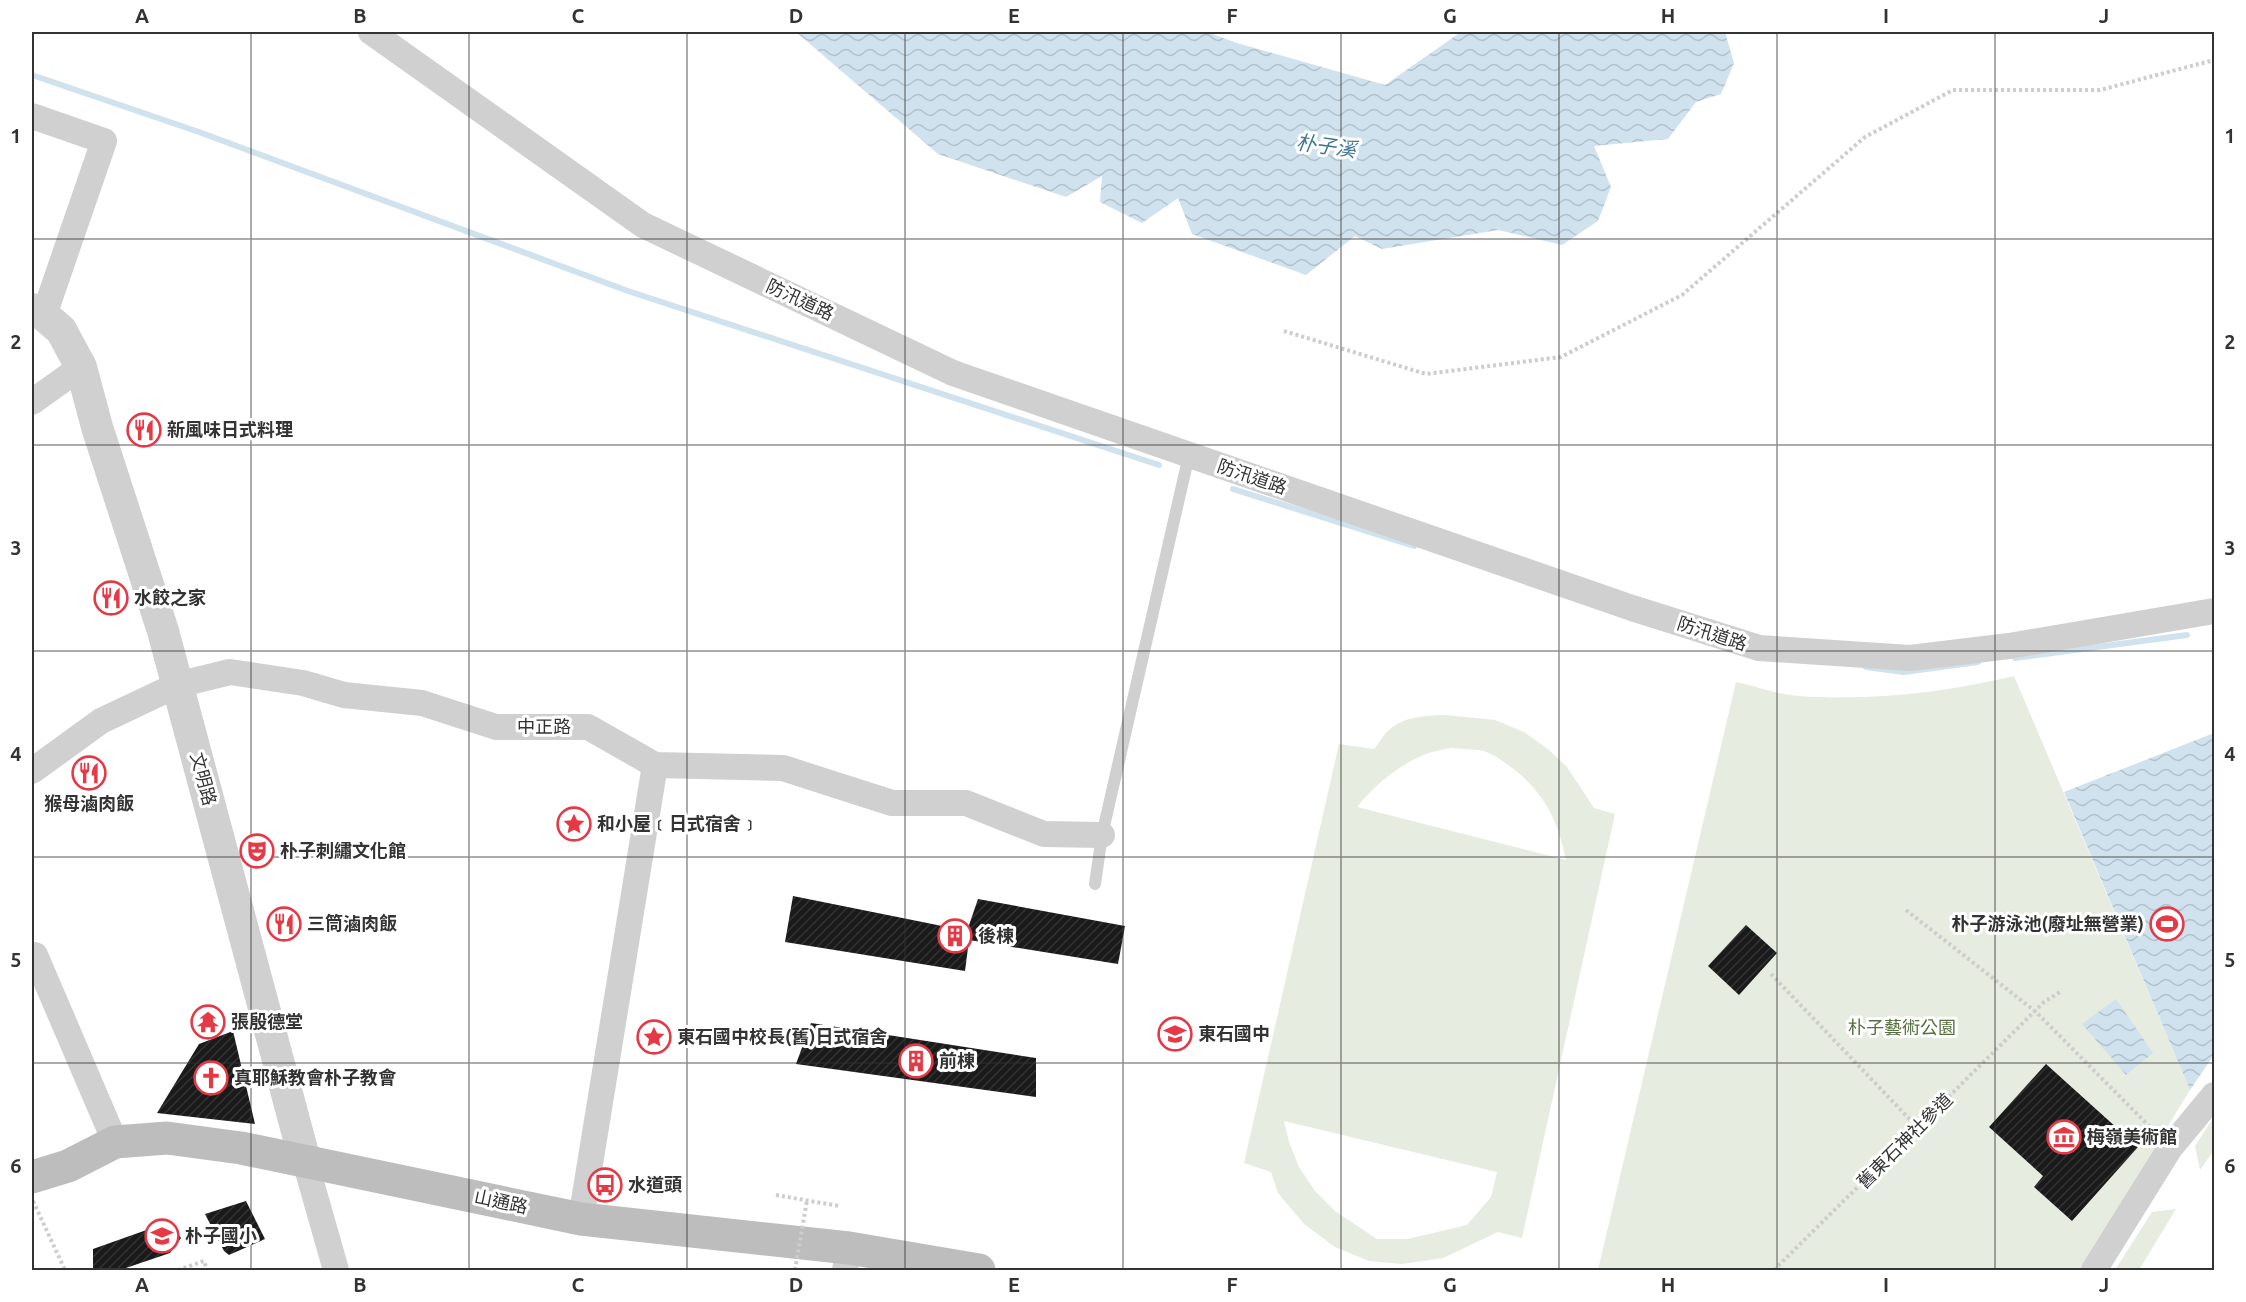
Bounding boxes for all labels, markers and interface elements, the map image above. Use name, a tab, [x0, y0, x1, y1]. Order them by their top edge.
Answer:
text: A	[135, 4, 149, 27]
text: B	[353, 4, 367, 27]
text: C	[572, 4, 585, 27]
text: D	[789, 4, 803, 27]
text: E	[1008, 4, 1020, 27]
text: F	[1226, 4, 1238, 27]
text: G	[1443, 4, 1457, 27]
text: H	[1661, 4, 1675, 27]
text: I	[1883, 4, 1889, 27]
text: J	[2099, 4, 2109, 27]
text: 1	[10, 124, 22, 147]
text: 1	[2224, 124, 2236, 147]
water label: 朴子溪	[1295, 130, 1360, 161]
street label: 防汛道路	[764, 275, 837, 323]
text: 2	[10, 330, 22, 353]
text: 2	[2224, 330, 2236, 353]
restaurant icon: 新風味日式料理	[126, 412, 162, 448]
place label: 新風味日式料理	[167, 419, 293, 439]
street label: 防汛道路	[1215, 455, 1290, 497]
text: 3	[10, 536, 22, 559]
text: 3	[2224, 536, 2236, 559]
restaurant icon: 水餃之家	[93, 580, 129, 616]
place label: 水餃之家	[134, 587, 206, 607]
street label: 防汛道路	[1675, 612, 1750, 654]
street label: 中正路	[517, 716, 571, 736]
text: 4	[10, 742, 22, 765]
text: 4	[2224, 742, 2236, 765]
street label: 文明路	[187, 750, 221, 807]
restaurant icon: 猴母滷肉飯	[71, 755, 107, 791]
place label: 猴母滷肉飯	[44, 793, 134, 813]
place icon: 和小屋﹝日式宿舍﹞	[556, 806, 592, 842]
place label: 和小屋﹝日式宿舍﹞	[597, 813, 759, 833]
theatre icon: 朴子刺繡文化館	[239, 833, 275, 869]
place label: 朴子刺繡文化館	[280, 840, 406, 860]
restaurant icon: 三筒滷肉飯	[266, 906, 302, 942]
sports icon: 朴子游泳池(廢址無營業)	[2149, 906, 2185, 942]
place label: 三筒滷肉飯	[307, 913, 397, 933]
place label: 朴子游泳池(廢址無營業)	[1952, 913, 2144, 934]
building icon: 後棟	[937, 918, 973, 954]
place label: 後棟	[978, 925, 1014, 945]
text: 5	[10, 948, 22, 971]
text: 5	[2224, 948, 2236, 971]
temple icon: 張殷德堂	[190, 1004, 226, 1040]
place label: 張殷德堂	[231, 1011, 303, 1031]
school or university icon: 東石國中	[1157, 1016, 1193, 1052]
park label: 朴子藝術公園	[1848, 1017, 1956, 1037]
place icon: 東石國中校長(舊)日式宿舍	[636, 1019, 672, 1055]
place label: 東石國中	[1198, 1023, 1270, 1043]
place label: 東石國中校長(舊)日式宿舍	[677, 1026, 887, 1047]
building icon: 前棟	[898, 1043, 934, 1079]
place label: 前棟	[939, 1050, 975, 1070]
church icon: 真耶穌教會朴子教會	[193, 1060, 229, 1096]
place label: 真耶穌教會朴子教會	[234, 1067, 397, 1087]
street label: 舊東石神社參道	[1853, 1089, 1956, 1192]
museum icon: 梅嶺美術館	[2046, 1119, 2082, 1155]
place label: 梅嶺美術館	[2087, 1126, 2177, 1146]
text: 6	[10, 1154, 22, 1177]
text: 6	[2224, 1154, 2236, 1177]
bus stop icon: 水道頭	[587, 1167, 623, 1203]
place label: 水道頭	[628, 1174, 682, 1194]
street label: 山通路	[473, 1186, 530, 1216]
school or university icon: 朴子國小	[144, 1218, 180, 1254]
place label: 朴子國小	[185, 1225, 257, 1245]
text: A	[135, 1273, 149, 1296]
text: B	[353, 1273, 367, 1296]
text: C	[572, 1273, 585, 1296]
text: D	[789, 1273, 803, 1296]
text: E	[1008, 1273, 1020, 1296]
text: F	[1226, 1273, 1238, 1296]
text: G	[1443, 1273, 1457, 1296]
text: H	[1661, 1273, 1675, 1296]
text: I	[1883, 1273, 1889, 1296]
text: J	[2099, 1273, 2109, 1296]

